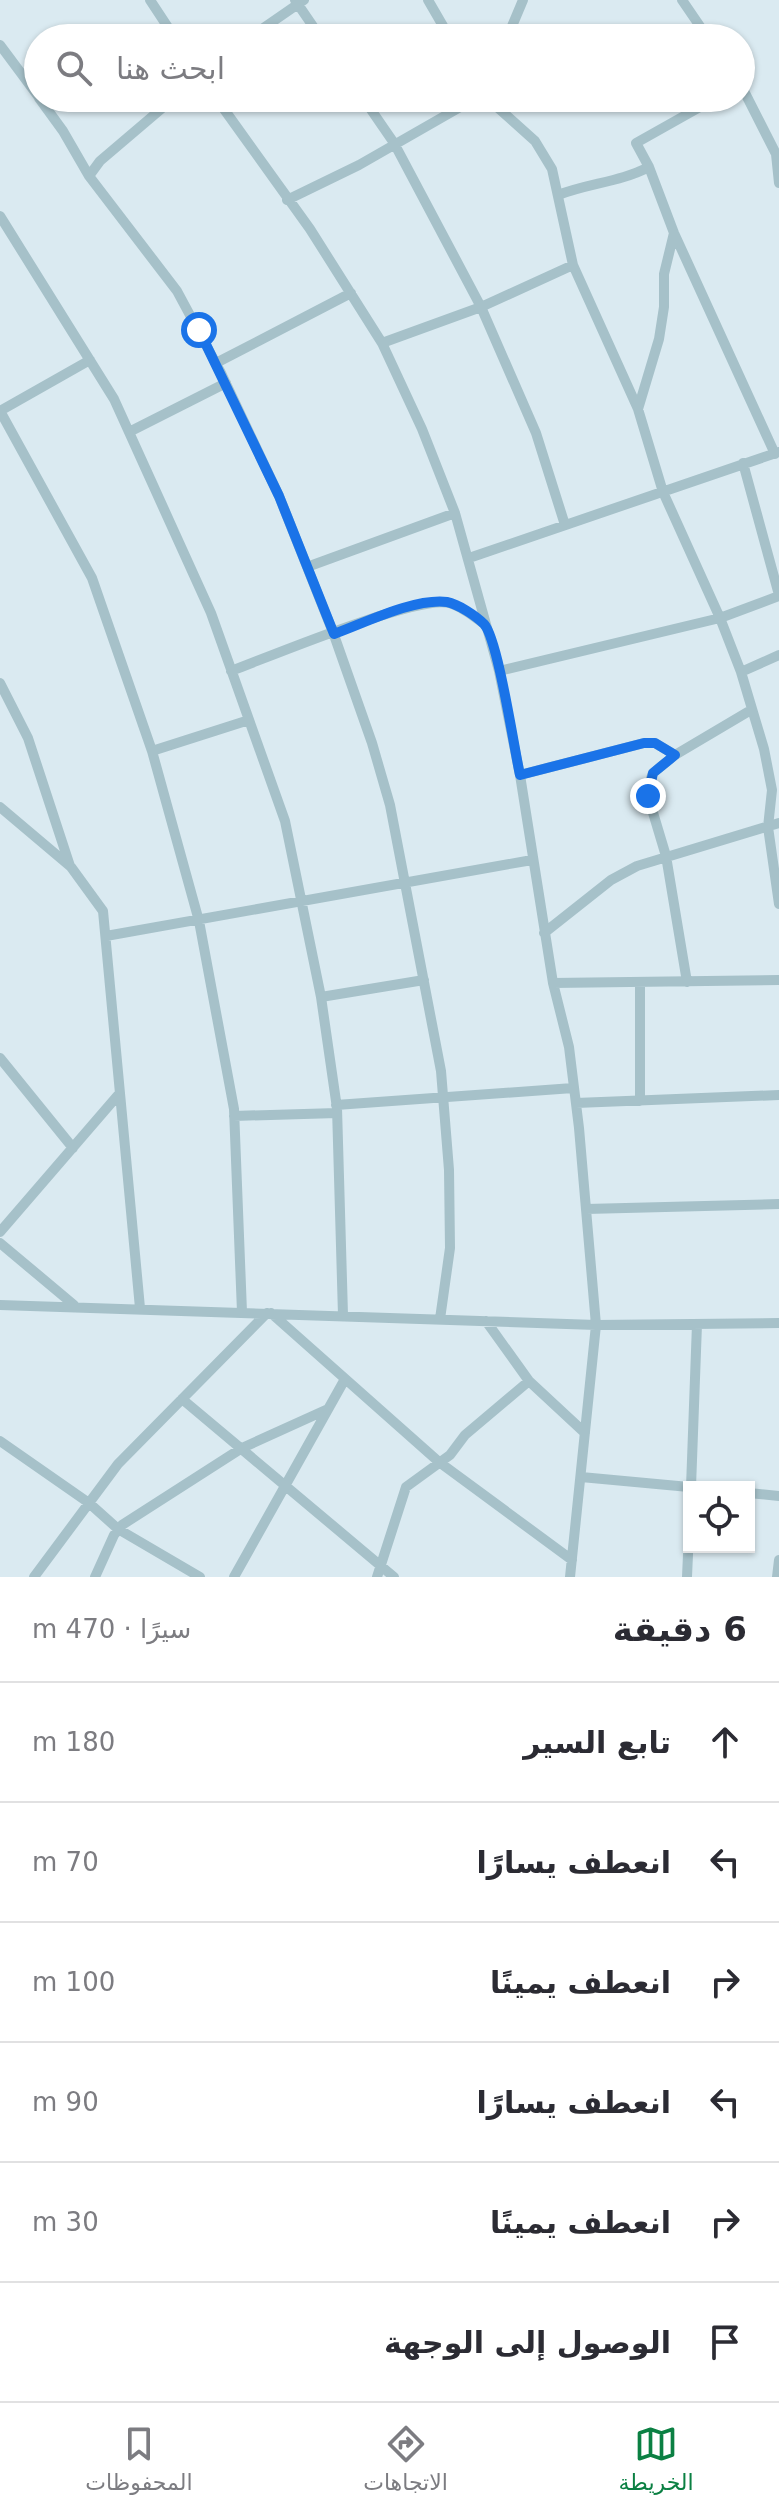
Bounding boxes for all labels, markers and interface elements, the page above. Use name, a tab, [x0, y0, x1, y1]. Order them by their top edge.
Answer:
search box	[24, 24, 755, 112]
icon: search	[52, 46, 96, 90]
text: ابحث هنا	[116, 51, 225, 86]
route start	[181, 312, 217, 348]
route end	[630, 778, 666, 814]
map controls	[683, 1481, 755, 1553]
button: locate	[683, 1481, 755, 1553]
text: 6 دقيقة	[613, 1609, 747, 1649]
text: سيرًا · 470 m	[32, 1614, 191, 1644]
icon: ahead	[703, 1720, 747, 1764]
text: تابع السير	[523, 1725, 671, 1760]
text: 180 m	[32, 1727, 115, 1757]
icon: left	[703, 1840, 747, 1884]
text: انعطف يسارًا	[477, 1845, 671, 1880]
text: 70 m	[32, 1847, 99, 1877]
icon: right	[703, 1960, 747, 2004]
text: انعطف يمينًا	[490, 1965, 671, 2000]
text: 100 m	[32, 1967, 115, 1997]
icon: left	[703, 2080, 747, 2124]
text: انعطف يسارًا	[477, 2085, 671, 2120]
text: 90 m	[32, 2087, 99, 2117]
icon: right	[703, 2200, 747, 2244]
text: انعطف يمينًا	[490, 2205, 671, 2240]
text: 30 m	[32, 2207, 99, 2237]
icon: arrive	[703, 2320, 747, 2364]
text: الوصول إلى الوجهة	[384, 2325, 671, 2360]
tab: المحفوظات	[85, 2422, 193, 2495]
tab: الاتجاهات	[363, 2422, 448, 2495]
tab: الخريطة	[619, 2422, 694, 2495]

